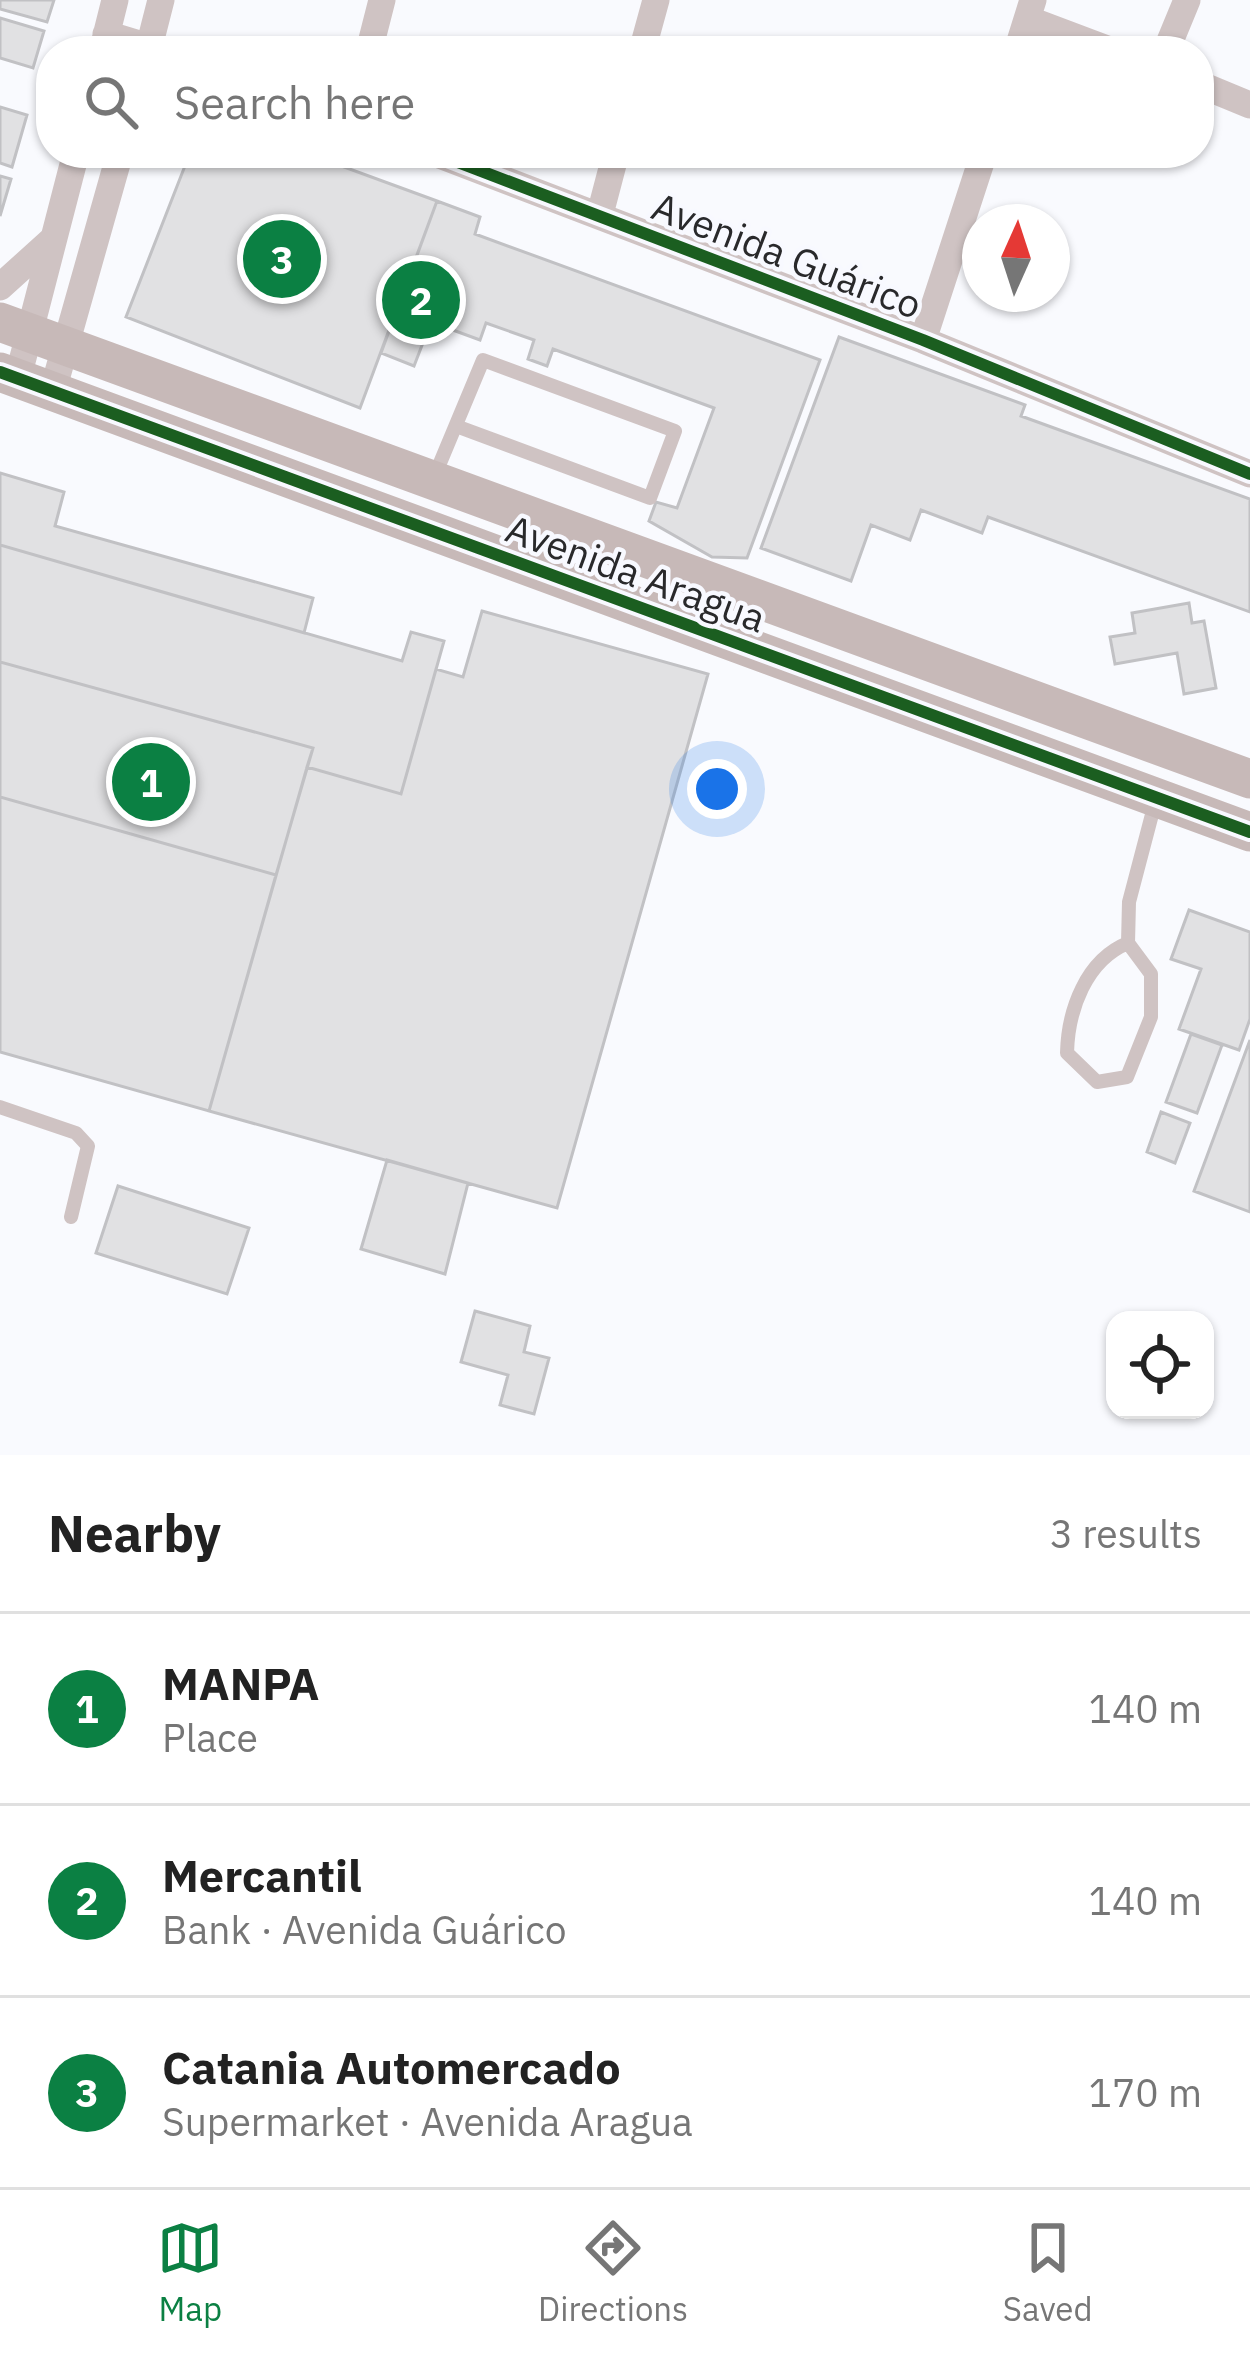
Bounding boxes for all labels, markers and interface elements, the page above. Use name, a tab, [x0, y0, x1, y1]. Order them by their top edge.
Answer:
search box	[36, 36, 1214, 168]
icon: search	[78, 69, 144, 135]
text: Search here	[174, 73, 415, 131]
street label: Avenida Guárico	[645, 180, 929, 330]
north arrow	[962, 204, 1070, 312]
pin: 3	[243, 214, 321, 304]
pin: 2	[382, 255, 460, 345]
street label: Avenida Aragua	[499, 502, 773, 644]
pin: 1	[112, 737, 190, 827]
your location	[687, 759, 747, 819]
map controls	[1106, 1311, 1214, 1419]
button: locate	[1106, 1311, 1214, 1419]
text: Nearby	[48, 1500, 221, 1566]
text: 3 results	[1050, 1508, 1202, 1559]
text: MANPA	[162, 1654, 319, 1712]
text: 1	[75, 1683, 99, 1734]
text: 140 m	[1089, 1683, 1202, 1734]
text: Place	[162, 1712, 258, 1763]
text: Mercantil	[162, 1846, 362, 1904]
text: 2	[75, 1875, 99, 1926]
text: 140 m	[1089, 1875, 1202, 1926]
text: Bank · Avenida Guárico	[162, 1904, 567, 1955]
text: Catania Automercado	[162, 2038, 621, 2096]
text: 3	[75, 2067, 99, 2118]
text: 170 m	[1089, 2067, 1202, 2118]
text: Supermarket · Avenida Aragua	[162, 2096, 693, 2147]
tab: Map	[157, 2215, 223, 2330]
tab: Directions	[538, 2215, 688, 2330]
tab: Saved	[1003, 2215, 1093, 2330]

